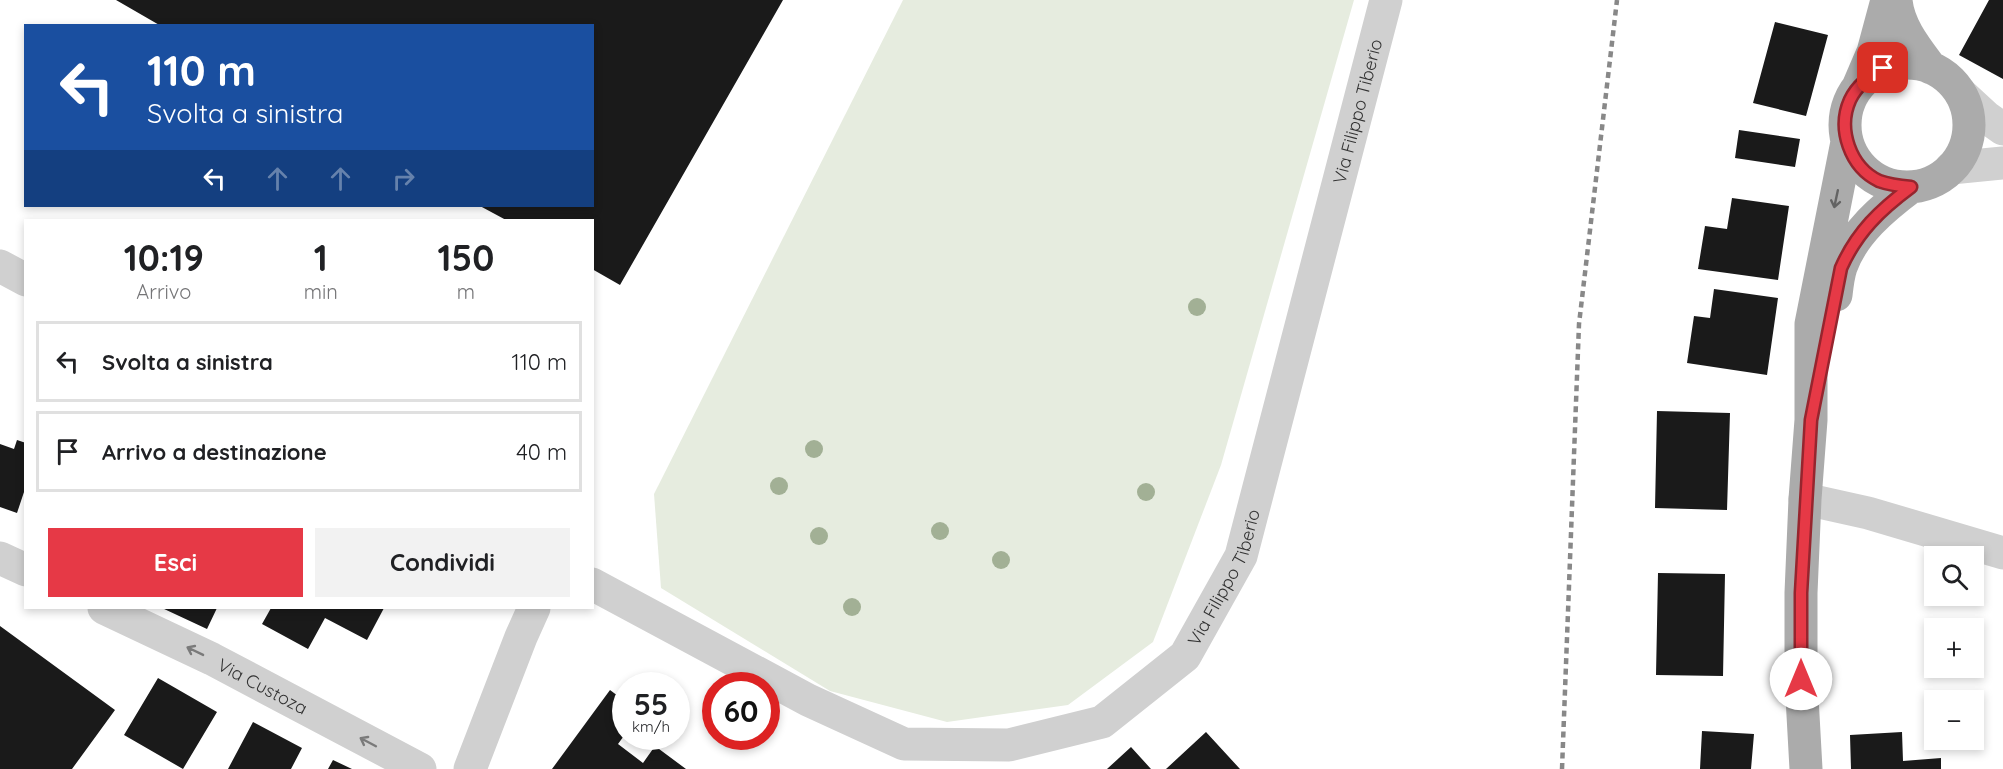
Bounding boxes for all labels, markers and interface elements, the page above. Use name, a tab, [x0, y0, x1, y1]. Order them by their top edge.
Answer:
street label: Via Filippo Tiberio	[1327, 36, 1387, 186]
pin	[1857, 42, 1908, 93]
text: 110 m	[147, 44, 256, 97]
icon: left	[48, 48, 126, 126]
icon: arrive	[1866, 51, 1899, 84]
text: Svolta a sinistra	[147, 96, 343, 130]
icon: left	[198, 162, 231, 195]
icon: ahead	[261, 162, 294, 195]
icon: ahead	[324, 162, 357, 195]
icon: right	[387, 162, 420, 195]
one-way arrow	[1830, 189, 1841, 208]
text: 10:19	[124, 235, 204, 280]
text: 1	[314, 235, 328, 280]
text: 150	[437, 235, 494, 280]
text: Arrivo	[136, 279, 191, 304]
text: min	[304, 279, 338, 304]
text: m	[457, 279, 475, 304]
icon: left	[51, 345, 84, 378]
text: Svolta a sinistra	[102, 348, 273, 376]
text: 110 m	[512, 348, 567, 376]
icon: arrive	[51, 435, 84, 468]
text: Arrivo a destinazione	[102, 438, 327, 466]
text: 40 m	[516, 438, 567, 466]
street label: Via Filippo Tiberio	[1182, 506, 1264, 649]
button: Esci	[48, 528, 303, 597]
button: Condividi	[315, 528, 570, 597]
map controls	[1924, 546, 1984, 750]
button: search	[1924, 546, 1984, 606]
button: +	[1924, 618, 1984, 678]
one-way arrow	[187, 645, 205, 657]
position arrow	[1769, 647, 1833, 711]
street label: Via Custoza	[214, 653, 312, 719]
speed limit sign: 60	[702, 672, 780, 750]
text: 55	[634, 685, 668, 723]
button: −	[1924, 690, 1984, 750]
text: km/h	[632, 717, 670, 736]
one-way arrow	[360, 736, 377, 748]

